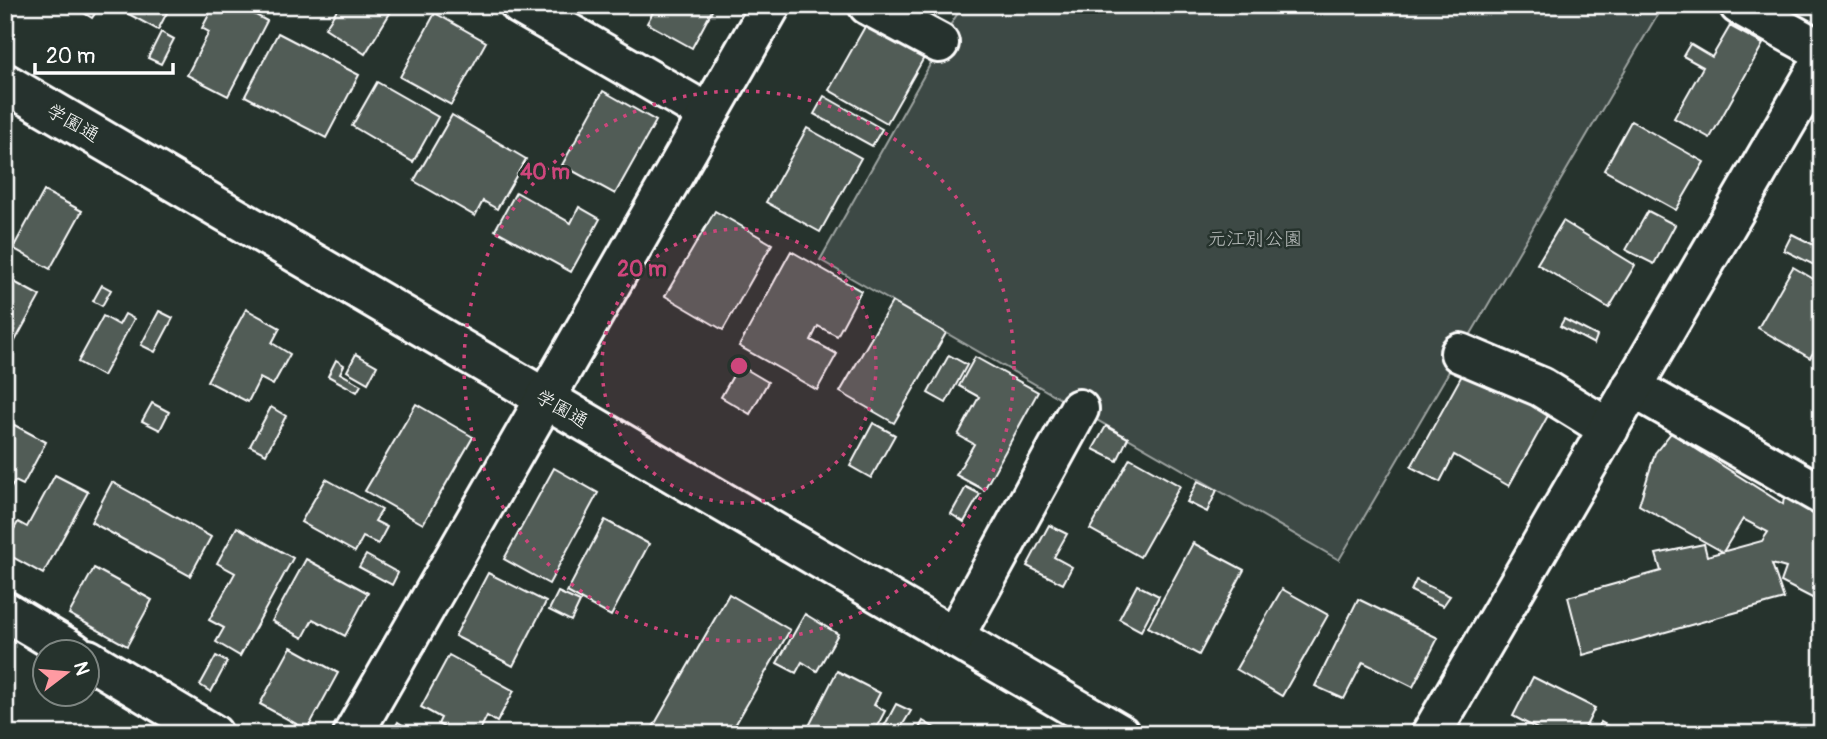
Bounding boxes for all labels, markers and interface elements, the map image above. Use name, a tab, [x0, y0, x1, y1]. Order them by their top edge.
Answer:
scale bar	[35, 32, 173, 76]
text: 20 m	[46, 43, 95, 70]
street label: 学園通	[42, 98, 104, 148]
text: 40 m	[520, 159, 570, 186]
park label: 元江別公園	[1207, 227, 1303, 251]
text: 20 m	[617, 256, 667, 283]
centre of rings	[727, 354, 751, 378]
street label: 学園通	[531, 384, 593, 434]
north arrow	[32, 638, 102, 708]
text: N	[68, 659, 95, 678]

